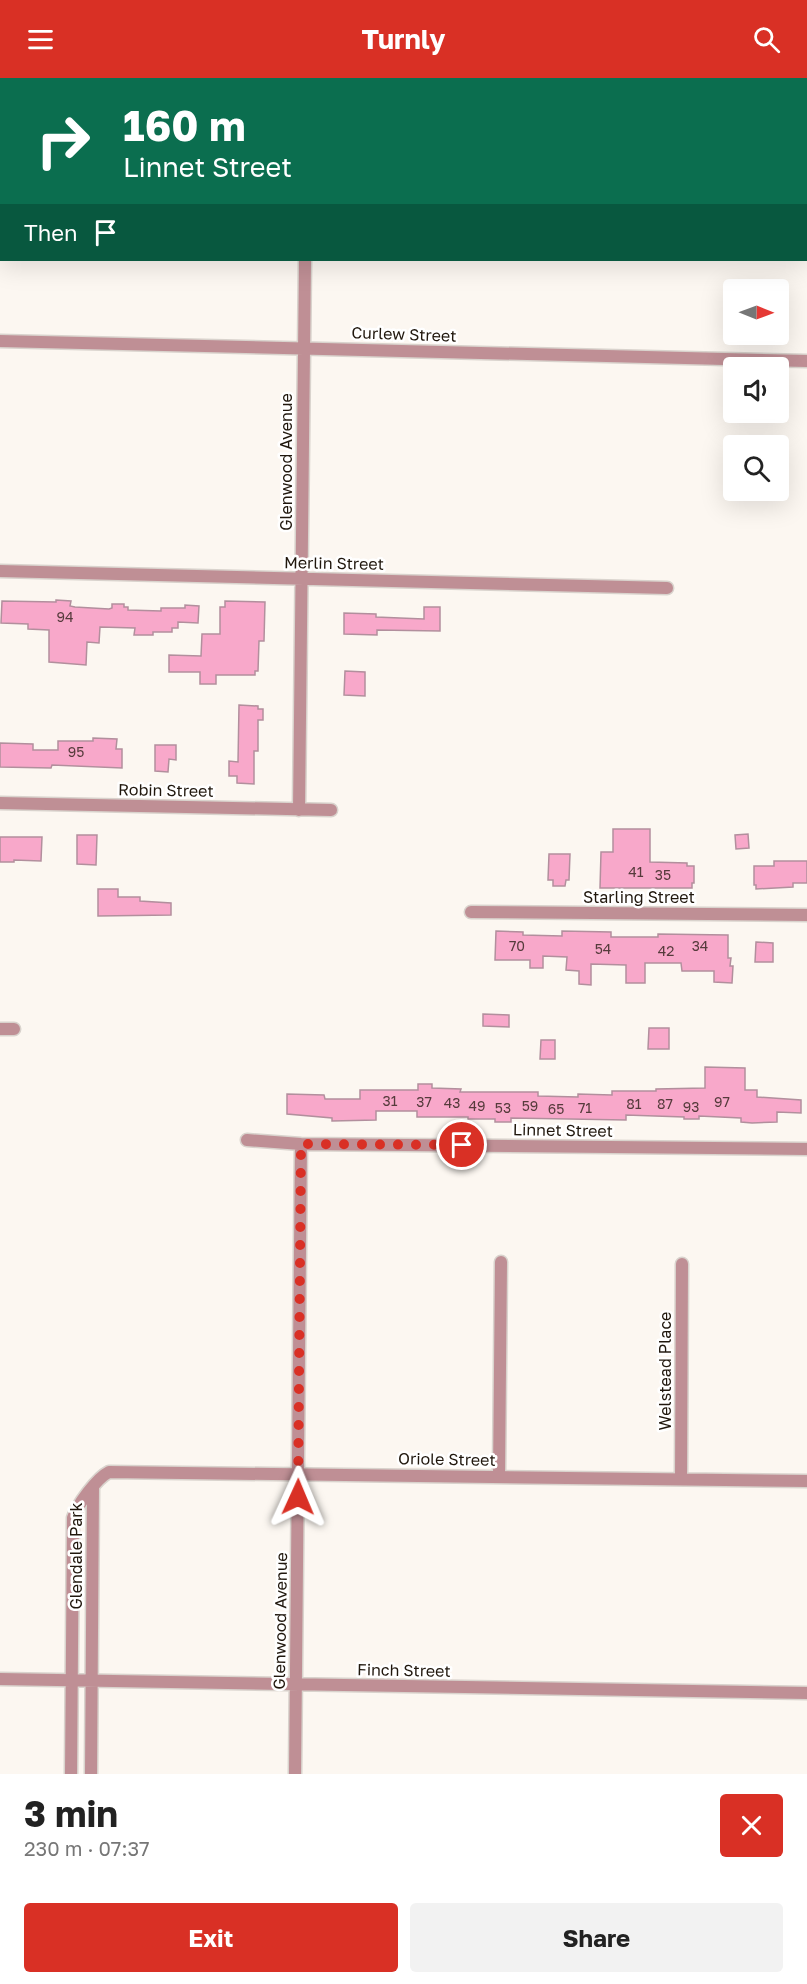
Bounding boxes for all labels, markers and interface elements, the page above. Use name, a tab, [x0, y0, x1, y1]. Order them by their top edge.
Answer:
icon: menu	[24, 23, 57, 56]
text: Turnly	[361, 23, 446, 55]
icon: search	[750, 23, 783, 56]
text: 160 m	[123, 100, 246, 150]
icon: right	[24, 102, 102, 180]
text: Linnet Street	[123, 151, 292, 183]
icon: arrive	[89, 216, 122, 249]
text: Then	[24, 219, 77, 246]
north arrow	[723, 279, 789, 345]
map controls	[723, 279, 789, 501]
street label: Curlew Street	[351, 322, 457, 346]
button: sound	[723, 357, 789, 423]
street label: Glenwood Avenue	[276, 393, 296, 531]
button: search	[723, 435, 789, 501]
street label: Merlin Street	[284, 552, 384, 574]
house number: 94	[56, 608, 74, 625]
house number: 95	[68, 743, 84, 760]
street label: Robin Street	[118, 779, 214, 801]
house number: 41	[628, 863, 644, 880]
house number: 35	[655, 866, 671, 883]
street label: Starling Street	[583, 887, 695, 907]
house number: 70	[509, 937, 525, 954]
house number: 34	[692, 937, 708, 954]
house number: 54	[595, 940, 611, 957]
house number: 42	[658, 942, 674, 959]
house number: 31	[383, 1092, 398, 1109]
house number: 37	[416, 1093, 432, 1110]
house number: 97	[714, 1093, 730, 1110]
house number: 43	[444, 1094, 460, 1111]
house number: 81	[626, 1095, 642, 1112]
house number: 87	[657, 1095, 673, 1112]
house number: 49	[468, 1097, 486, 1114]
house number: 59	[522, 1097, 538, 1114]
house number: 93	[683, 1098, 699, 1115]
house number: 53	[495, 1099, 511, 1116]
house number: 71	[578, 1099, 592, 1116]
house number: 65	[548, 1100, 564, 1117]
pin	[436, 1119, 487, 1170]
street label: Linnet Street	[513, 1119, 613, 1141]
icon: arrive	[445, 1128, 478, 1161]
street label: Welstead Place	[655, 1312, 675, 1430]
street label: Oriole Street	[398, 1448, 496, 1470]
position arrow	[266, 1465, 330, 1529]
street label: Glendale Park	[66, 1502, 86, 1610]
street label: Glenwood Avenue	[269, 1552, 291, 1690]
street label: Finch Street	[357, 1659, 451, 1681]
text: 3 min	[24, 1792, 118, 1835]
button: close	[720, 1794, 783, 1857]
text: 230 m · 07:37	[24, 1836, 150, 1860]
button: Exit	[24, 1903, 398, 1972]
button: Share	[410, 1903, 783, 1972]

